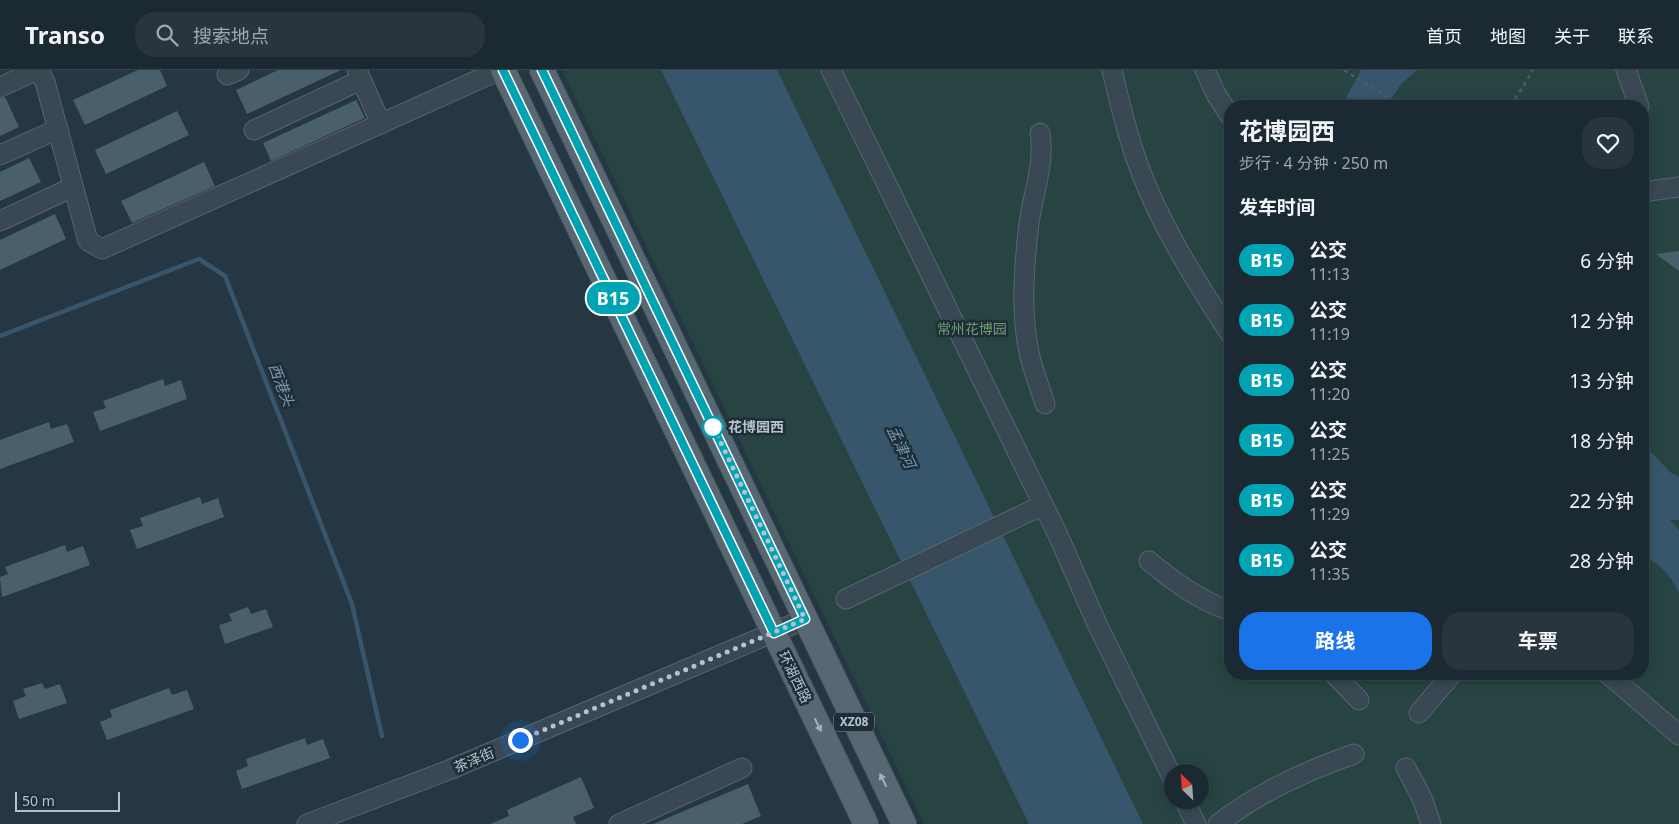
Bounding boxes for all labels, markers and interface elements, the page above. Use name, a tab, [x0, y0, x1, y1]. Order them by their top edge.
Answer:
search box	[135, 12, 485, 57]
text: Transo	[25, 18, 105, 51]
icon: search	[153, 21, 181, 49]
text: 搜索地点	[193, 23, 269, 49]
text: 首页	[1426, 24, 1462, 48]
text: 地图	[1490, 24, 1526, 48]
text: 关于	[1554, 24, 1590, 48]
text: 联系	[1618, 24, 1654, 48]
text: 花博园西	[1239, 114, 1335, 147]
button: heart	[1582, 117, 1634, 169]
text: 步行 · 4 分钟 · 250 m	[1239, 152, 1388, 174]
text: 发车时间	[1239, 194, 1315, 220]
text: 公交	[1309, 237, 1347, 263]
text: B15	[1250, 248, 1283, 272]
text: 6 分钟	[1580, 248, 1634, 274]
text: 11:13	[1309, 263, 1350, 285]
line badge: B15	[584, 282, 642, 314]
text: B15	[597, 286, 629, 310]
text: 公交	[1309, 297, 1347, 323]
text: B15	[1250, 308, 1283, 332]
text: 12 分钟	[1569, 308, 1634, 334]
park label: 常州花博园	[937, 319, 1007, 338]
text: 11:19	[1309, 323, 1350, 345]
text: 公交	[1309, 357, 1347, 383]
water label: 西港头	[265, 360, 300, 410]
text: B15	[1250, 368, 1283, 392]
text: 13 分钟	[1569, 368, 1634, 394]
text: 11:20	[1309, 383, 1350, 405]
marker: 花博园西	[702, 416, 724, 438]
place label: 花博园西	[728, 417, 784, 436]
text: 公交	[1309, 417, 1347, 443]
water label: 孟津河	[883, 422, 922, 474]
text: B15	[1250, 428, 1283, 452]
text: 18 分钟	[1569, 428, 1634, 454]
text: 11:25	[1309, 443, 1350, 465]
text: 公交	[1309, 477, 1347, 503]
text: B15	[1250, 488, 1283, 512]
text: 22 分钟	[1569, 488, 1634, 514]
text: 11:29	[1309, 503, 1350, 525]
text: 公交	[1309, 537, 1347, 563]
text: B15	[1250, 548, 1283, 572]
text: 28 分钟	[1569, 548, 1634, 574]
text: 11:35	[1309, 563, 1350, 585]
button: 路线	[1239, 612, 1432, 670]
button: 车票	[1442, 612, 1634, 670]
street label: 环湖西路	[775, 647, 816, 706]
road number: XZ08	[834, 712, 874, 732]
one-way arrow	[814, 718, 822, 732]
your location	[508, 728, 533, 753]
street label: 茶泽街	[451, 743, 497, 776]
north arrow	[1164, 764, 1209, 809]
map controls	[1164, 764, 1209, 809]
one-way arrow	[878, 773, 886, 787]
scale bar	[15, 789, 120, 812]
text: 50 m	[22, 791, 55, 810]

